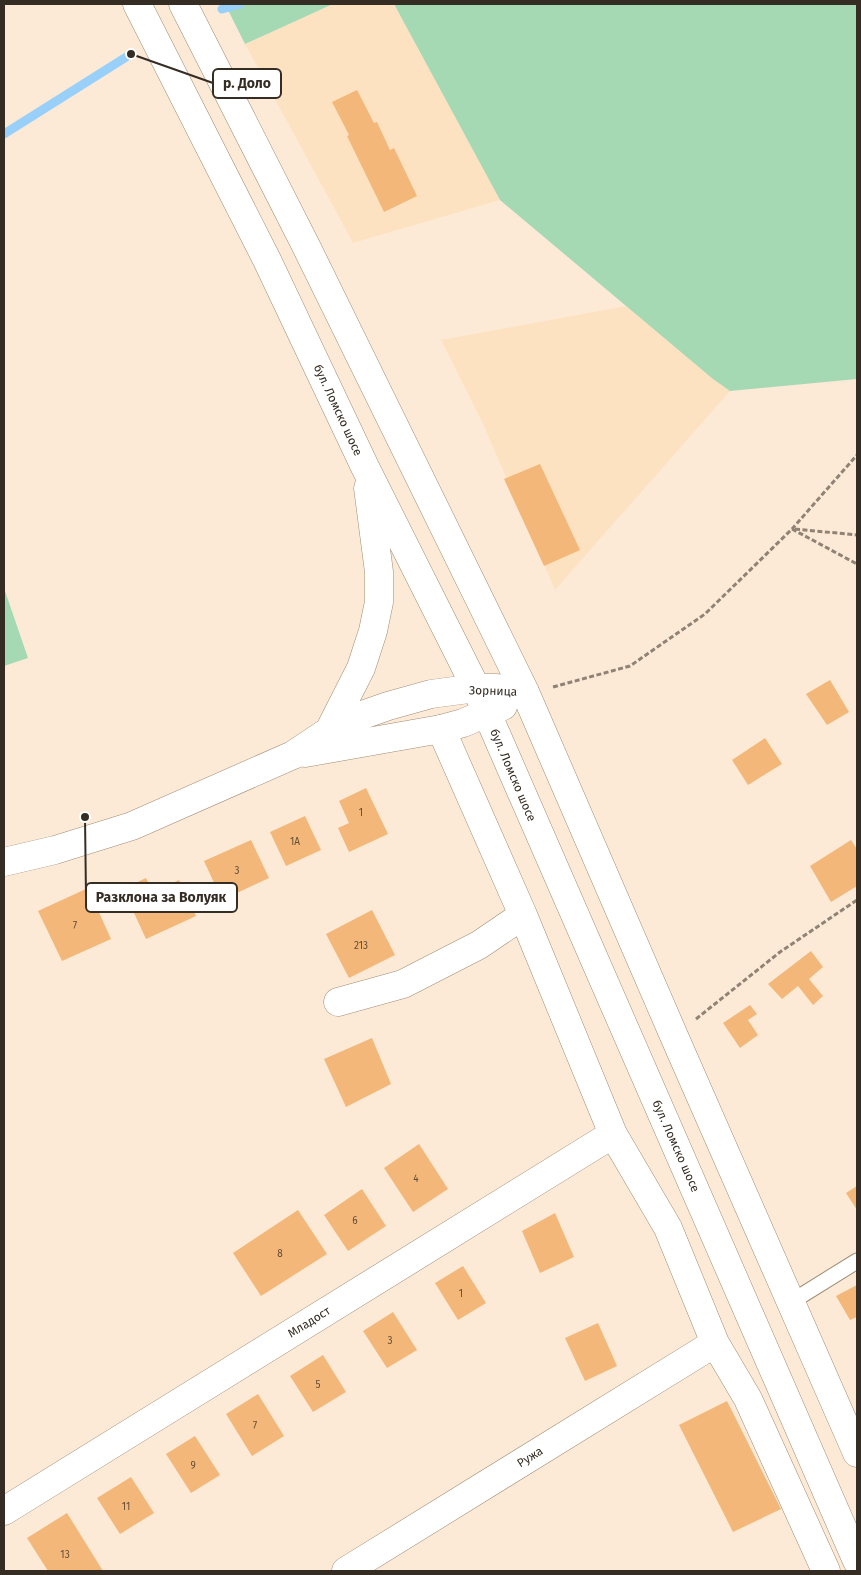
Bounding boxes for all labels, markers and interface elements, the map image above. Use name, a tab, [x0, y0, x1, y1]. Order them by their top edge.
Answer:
callout: р. Доло	[213, 69, 281, 98]
text: р. Доло	[223, 75, 271, 92]
street label: бул. Ломско шосе	[311, 362, 365, 458]
street label: Зорница	[469, 683, 517, 699]
street label: бул. Ломско шосе	[487, 727, 539, 823]
house number: 1	[359, 807, 363, 819]
house number: 1А	[290, 836, 300, 848]
house number: 3	[235, 865, 240, 877]
callout: Разклона за Волуяк	[86, 883, 237, 912]
text: Разклона за Волуяк	[96, 889, 227, 906]
house number: 7	[73, 920, 78, 932]
house number: 213	[354, 940, 368, 952]
street label: бул. Ломско шосе	[649, 1098, 703, 1194]
house number: 4	[413, 1173, 419, 1185]
house number: 6	[352, 1215, 358, 1227]
house number: 8	[277, 1248, 283, 1260]
house number: 1	[459, 1288, 463, 1300]
street label: Младост	[285, 1303, 333, 1341]
house number: 3	[388, 1335, 393, 1347]
house number: 5	[315, 1379, 321, 1391]
house number: 7	[253, 1420, 258, 1432]
street label: Ружа	[515, 1444, 545, 1470]
house number: 9	[190, 1460, 196, 1472]
house number: 11	[122, 1501, 130, 1513]
house number: 13	[60, 1549, 70, 1561]

